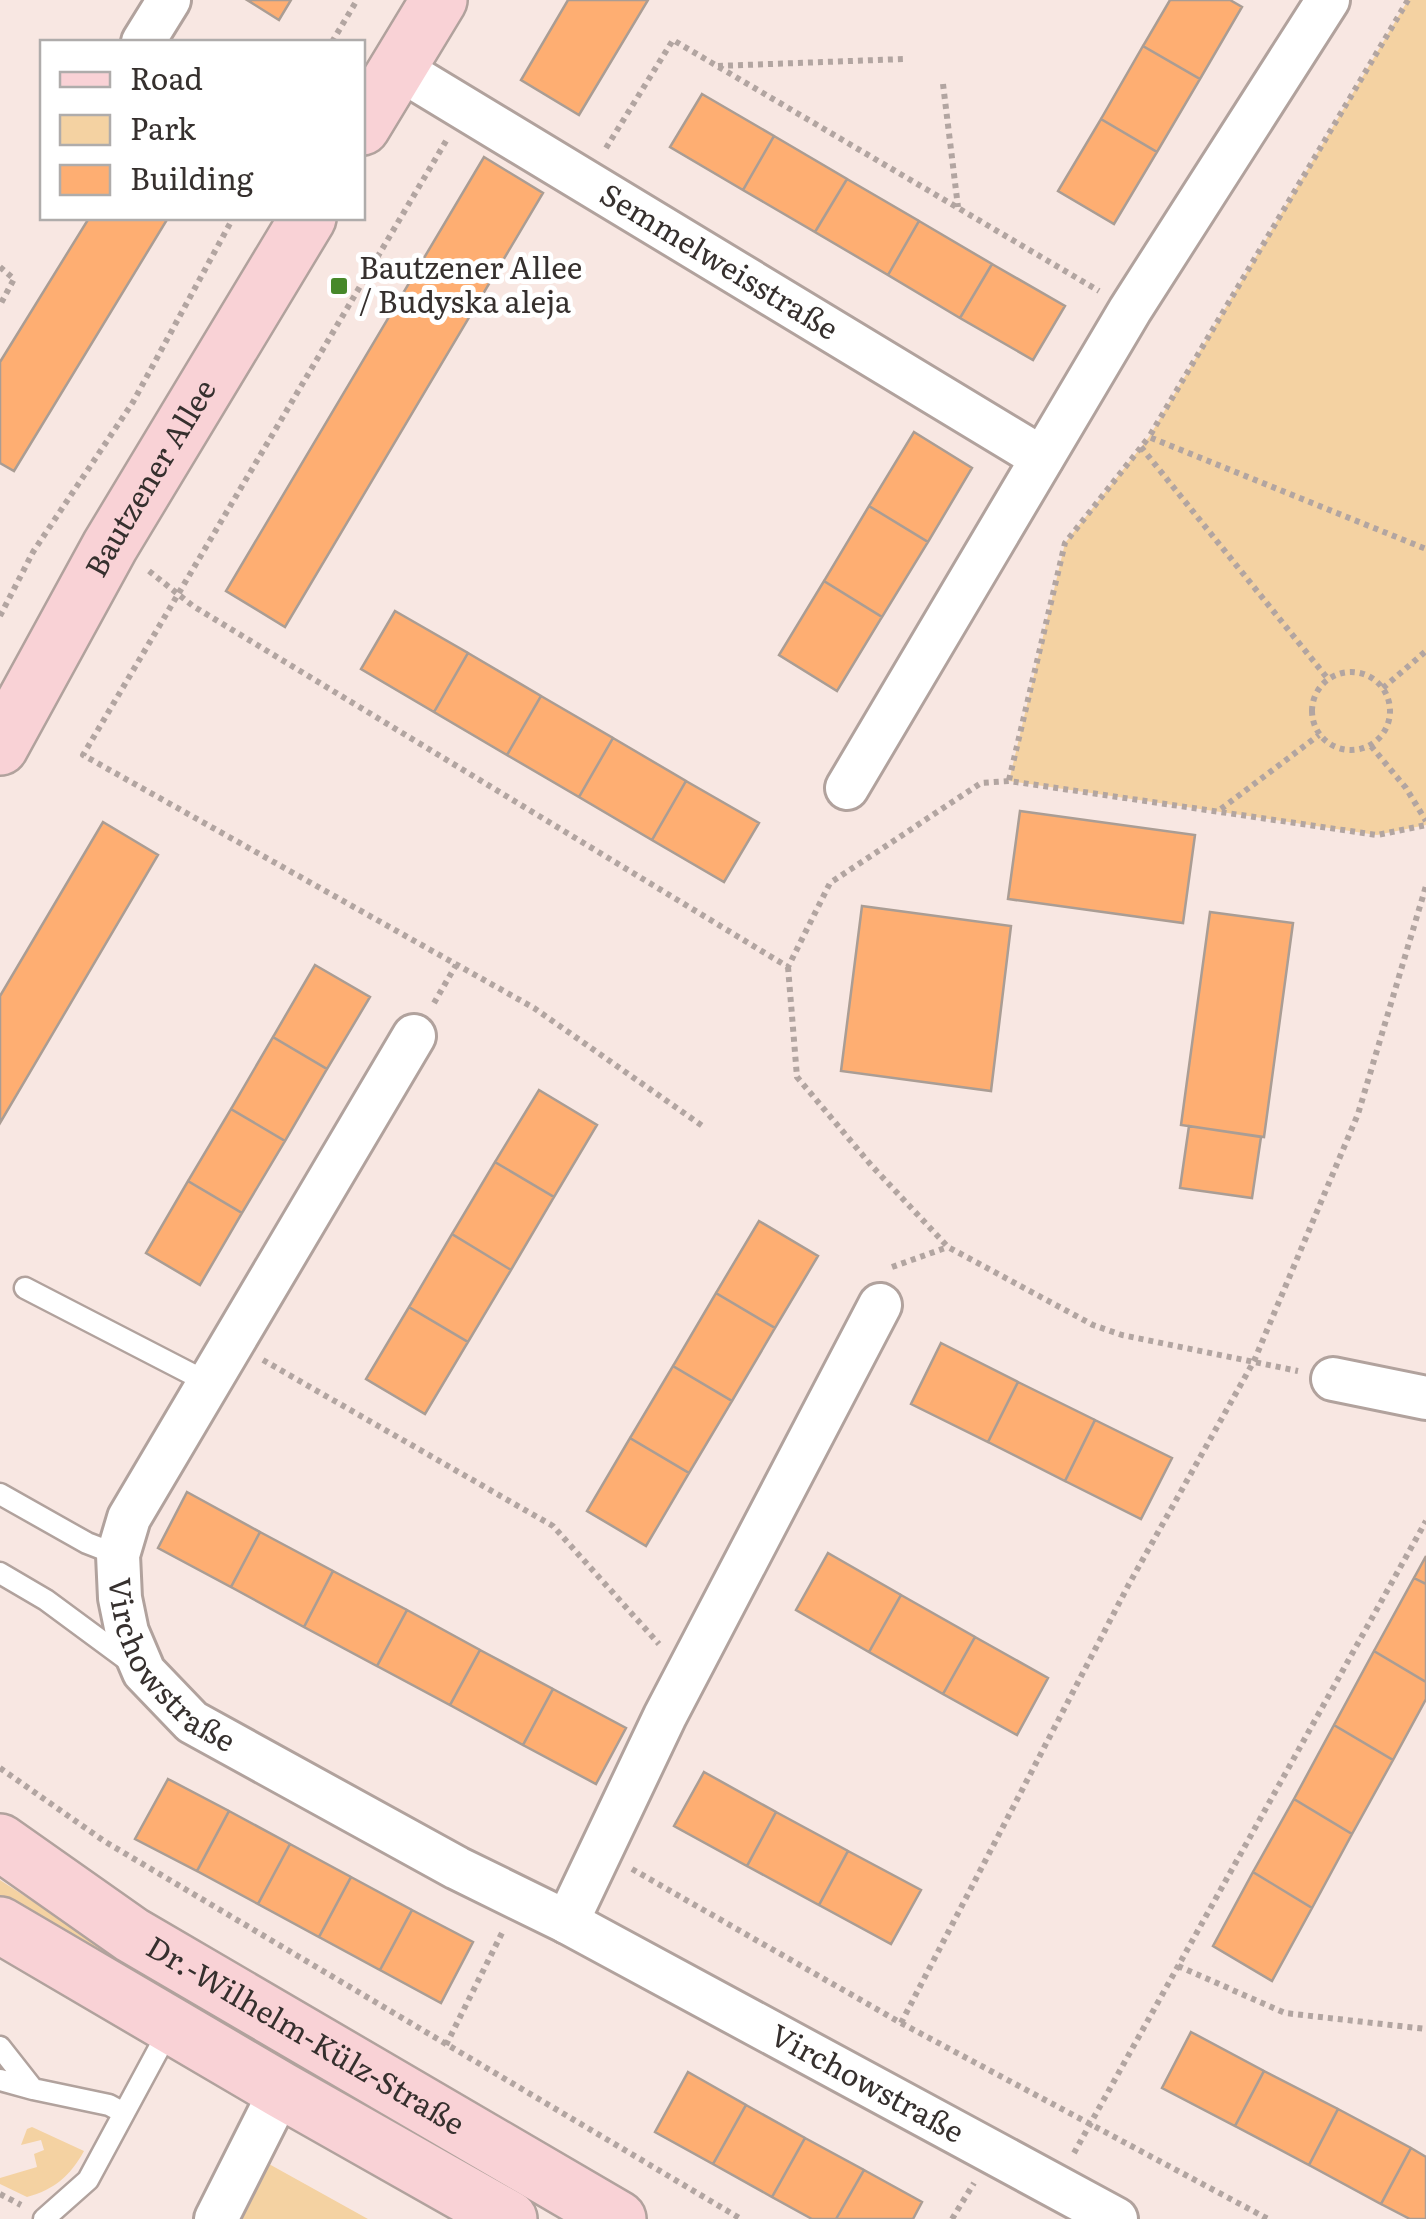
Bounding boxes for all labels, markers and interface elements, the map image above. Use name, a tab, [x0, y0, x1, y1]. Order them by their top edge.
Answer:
legend	[40, 40, 365, 220]
text: Road	[130, 55, 203, 99]
text: Park	[130, 105, 197, 149]
text: Building	[130, 155, 254, 199]
street label: Semmelweisstraße	[593, 171, 848, 349]
place label: Bautzener Allee / Budyska aleja	[359, 244, 582, 322]
marker: Bautzener Allee / Budyska aleja	[328, 275, 350, 297]
street label: Bautzener Allee	[72, 370, 225, 584]
street label: Virchowstraße	[100, 1576, 244, 1761]
street label: Dr.-Wilhelm-Külz-Straße	[139, 1923, 474, 2144]
street label: Virchowstraße	[764, 2011, 973, 2152]

